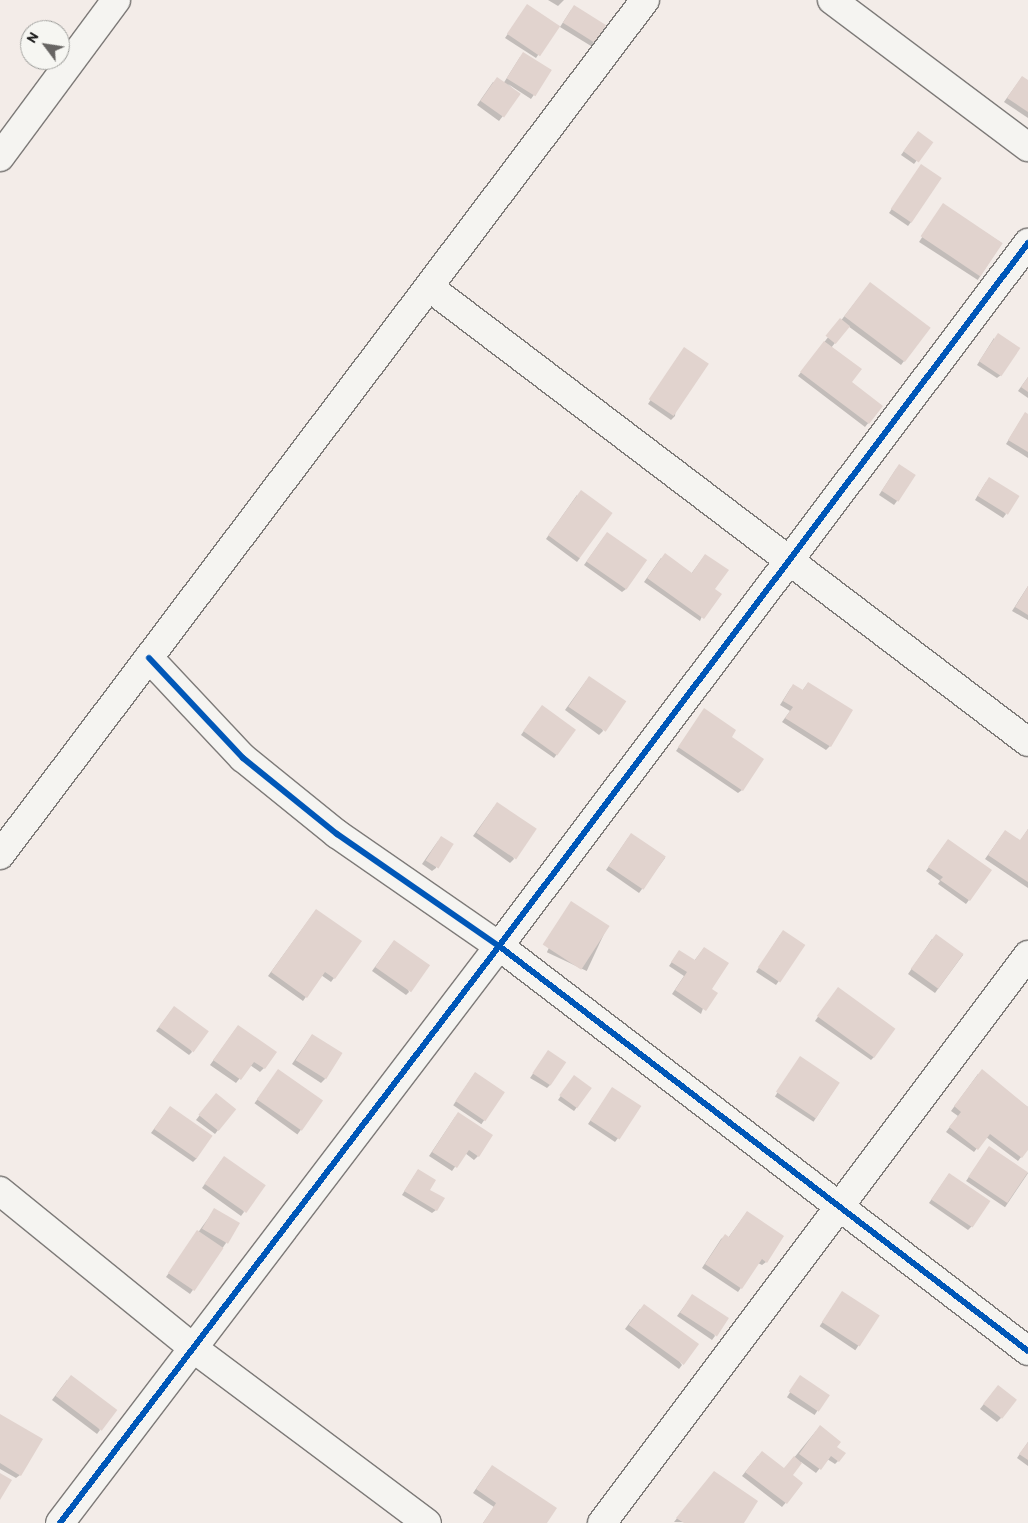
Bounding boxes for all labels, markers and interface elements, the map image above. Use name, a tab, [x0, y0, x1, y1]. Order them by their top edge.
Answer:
north arrow	[20, 20, 70, 70]
text: N	[23, 29, 42, 46]

